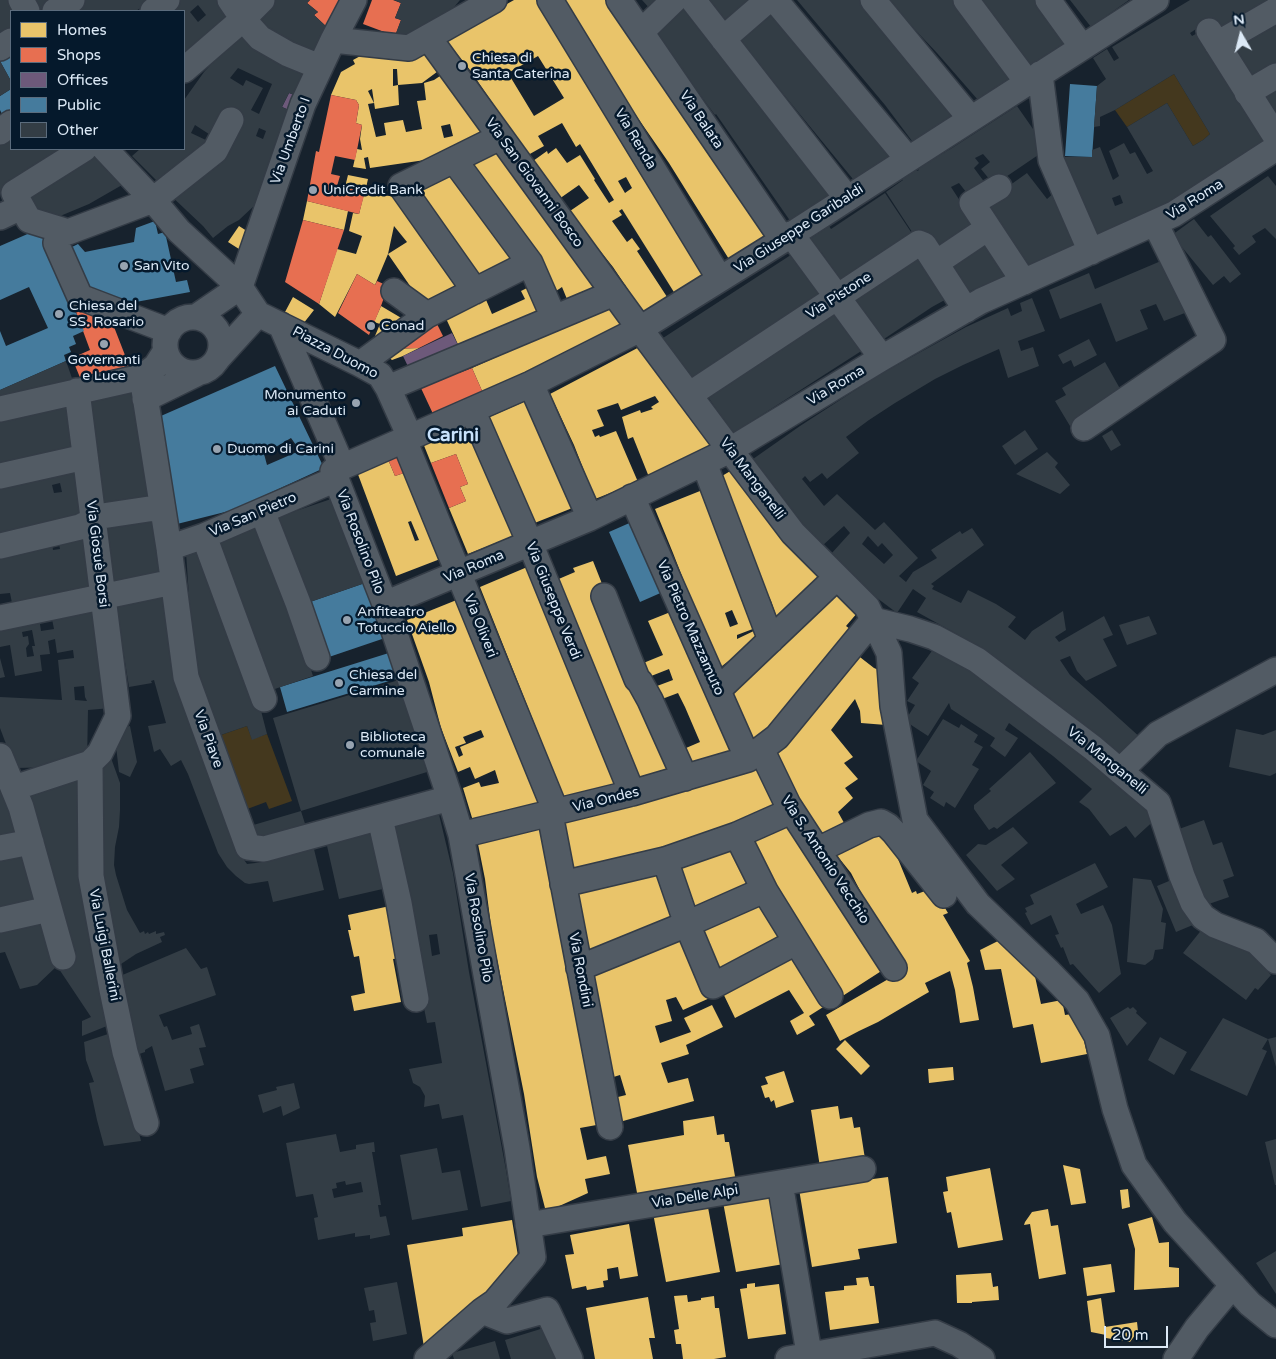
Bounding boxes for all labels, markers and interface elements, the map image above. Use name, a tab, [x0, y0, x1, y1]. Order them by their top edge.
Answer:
legend	[10, 10, 185, 150]
north arrow	[1216, 10, 1266, 60]
text: N	[1232, 10, 1246, 29]
text: Homes	[57, 21, 107, 39]
text: Shops	[57, 46, 101, 64]
place label: Chiesa di Santa Caterina	[472, 50, 570, 82]
marker: Chiesa di Santa Caterina	[456, 60, 468, 72]
text: Offices	[57, 71, 108, 89]
street label: Via Balata	[675, 88, 727, 152]
street label: Via Umberto I	[267, 95, 315, 187]
text: Public	[57, 96, 101, 114]
street label: Via Renda	[610, 106, 660, 172]
street label: Via San Giovanni Bosco	[481, 115, 587, 251]
text: Other	[57, 121, 98, 139]
street label: Via Roma	[1164, 176, 1226, 224]
street label: Via Giuseppe Garibaldi	[731, 181, 867, 277]
place label: UniCredit Bank	[323, 182, 423, 198]
marker: UniCredit Bank	[307, 184, 319, 196]
place label: San Vito	[134, 258, 189, 274]
marker: San Vito	[118, 260, 130, 272]
street label: Via Pistone	[803, 269, 875, 323]
place label: Chiesa del SS. Rosario	[69, 298, 144, 331]
marker: Chiesa del SS. Rosario	[53, 308, 65, 320]
place label: Conad	[381, 318, 424, 334]
marker: Conad	[365, 320, 377, 332]
street label: Piazza Duomo	[289, 323, 381, 383]
marker: Governanti e Luce	[98, 338, 110, 350]
place label: Governanti e Luce	[67, 352, 141, 384]
street label: Via Roma	[804, 362, 868, 410]
place label: Monumento ai Caduti	[264, 387, 346, 420]
marker: Monumento ai Caduti	[350, 397, 362, 409]
district label: Carini	[427, 425, 479, 447]
street label: Via Manganelli	[716, 435, 788, 523]
place label: Duomo di Carini	[227, 441, 334, 457]
marker: Duomo di Carini	[211, 443, 223, 455]
street label: Via Rosolino Pilo	[332, 487, 388, 597]
street label: Via San Pietro	[207, 489, 299, 541]
street label: Via Giosuè Borsi	[82, 500, 112, 608]
street label: Via Giuseppe Verdi	[522, 540, 584, 662]
street label: Via Roma	[441, 547, 507, 587]
street label: Via Pietro Mazzamuto	[653, 558, 727, 698]
street label: Via Oliveri	[460, 592, 500, 660]
place label: Anfiteatro Totuccio Aiello	[357, 604, 455, 636]
marker: Anfiteatro Totuccio Aiello	[341, 614, 353, 626]
place label: Chiesa del Carmine	[349, 667, 417, 700]
marker: Chiesa del Carmine	[333, 677, 345, 689]
street label: Via Piave	[190, 708, 226, 770]
street label: Via Manganelli	[1064, 724, 1150, 798]
place label: Biblioteca comunale	[360, 729, 426, 762]
marker: Biblioteca comunale	[344, 739, 356, 751]
street label: Via Ondes	[571, 784, 641, 816]
street label: Via S. Antonio Vecchio	[777, 793, 873, 927]
street label: Via Rosolino Pilo	[460, 872, 496, 984]
street label: Via Luigi Ballerini	[85, 887, 123, 1003]
street label: Via Rondini	[565, 931, 595, 1009]
street label: Via Delle Alpi	[651, 1182, 739, 1212]
scale bar	[1106, 1316, 1170, 1348]
text: 20 m	[1112, 1326, 1149, 1344]

